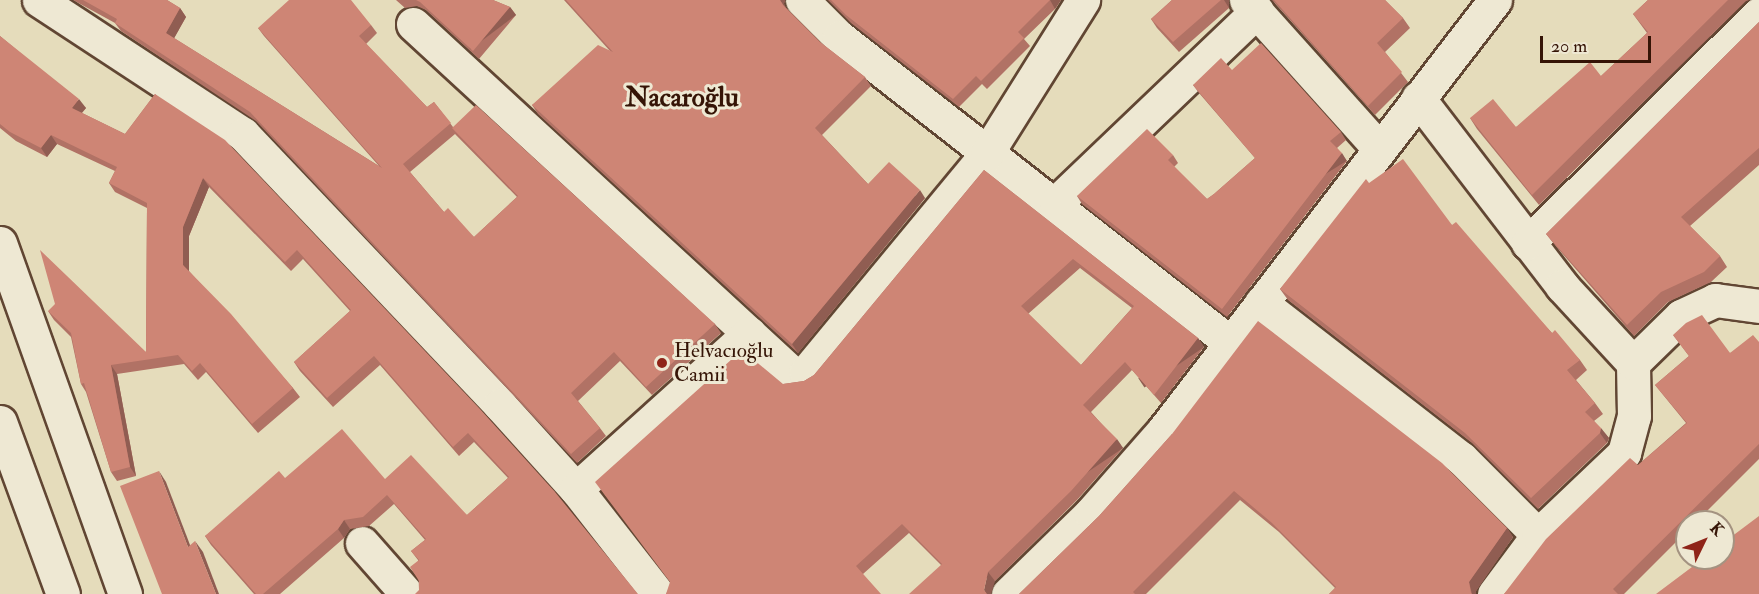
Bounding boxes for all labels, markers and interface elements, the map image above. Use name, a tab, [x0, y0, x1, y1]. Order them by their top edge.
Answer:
scale bar	[1543, 24, 1654, 62]
text: 20 m	[1551, 35, 1587, 58]
district label: Nacaroğlu	[625, 82, 739, 114]
place label: Helvacıoğlu Camii	[674, 338, 773, 388]
marker: Helvacıoğlu Camii	[655, 356, 669, 370]
north arrow	[1675, 510, 1735, 570]
text: K	[1706, 518, 1728, 540]

